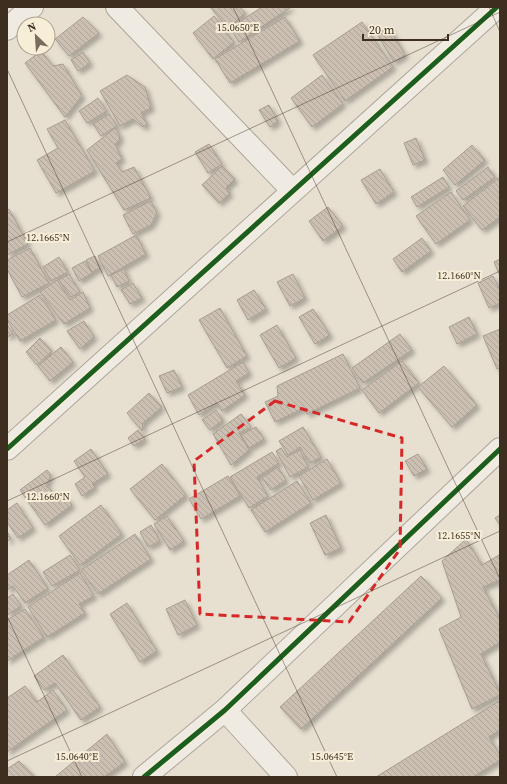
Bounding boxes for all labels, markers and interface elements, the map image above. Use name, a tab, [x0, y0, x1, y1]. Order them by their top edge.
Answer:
north arrow	[16, 16, 56, 56]
scale bar	[363, 16, 448, 42]
text: N	[25, 19, 39, 36]
text: 15.0650°E	[217, 21, 259, 34]
text: 20 m	[369, 22, 395, 38]
text: 12.1665°N	[26, 231, 70, 244]
text: 12.1660°N	[437, 269, 481, 282]
text: 12.1660°N	[26, 490, 70, 503]
text: 12.1655°N	[437, 529, 481, 542]
text: 15.0640°E	[56, 750, 98, 763]
text: 15.0645°E	[311, 750, 353, 763]

